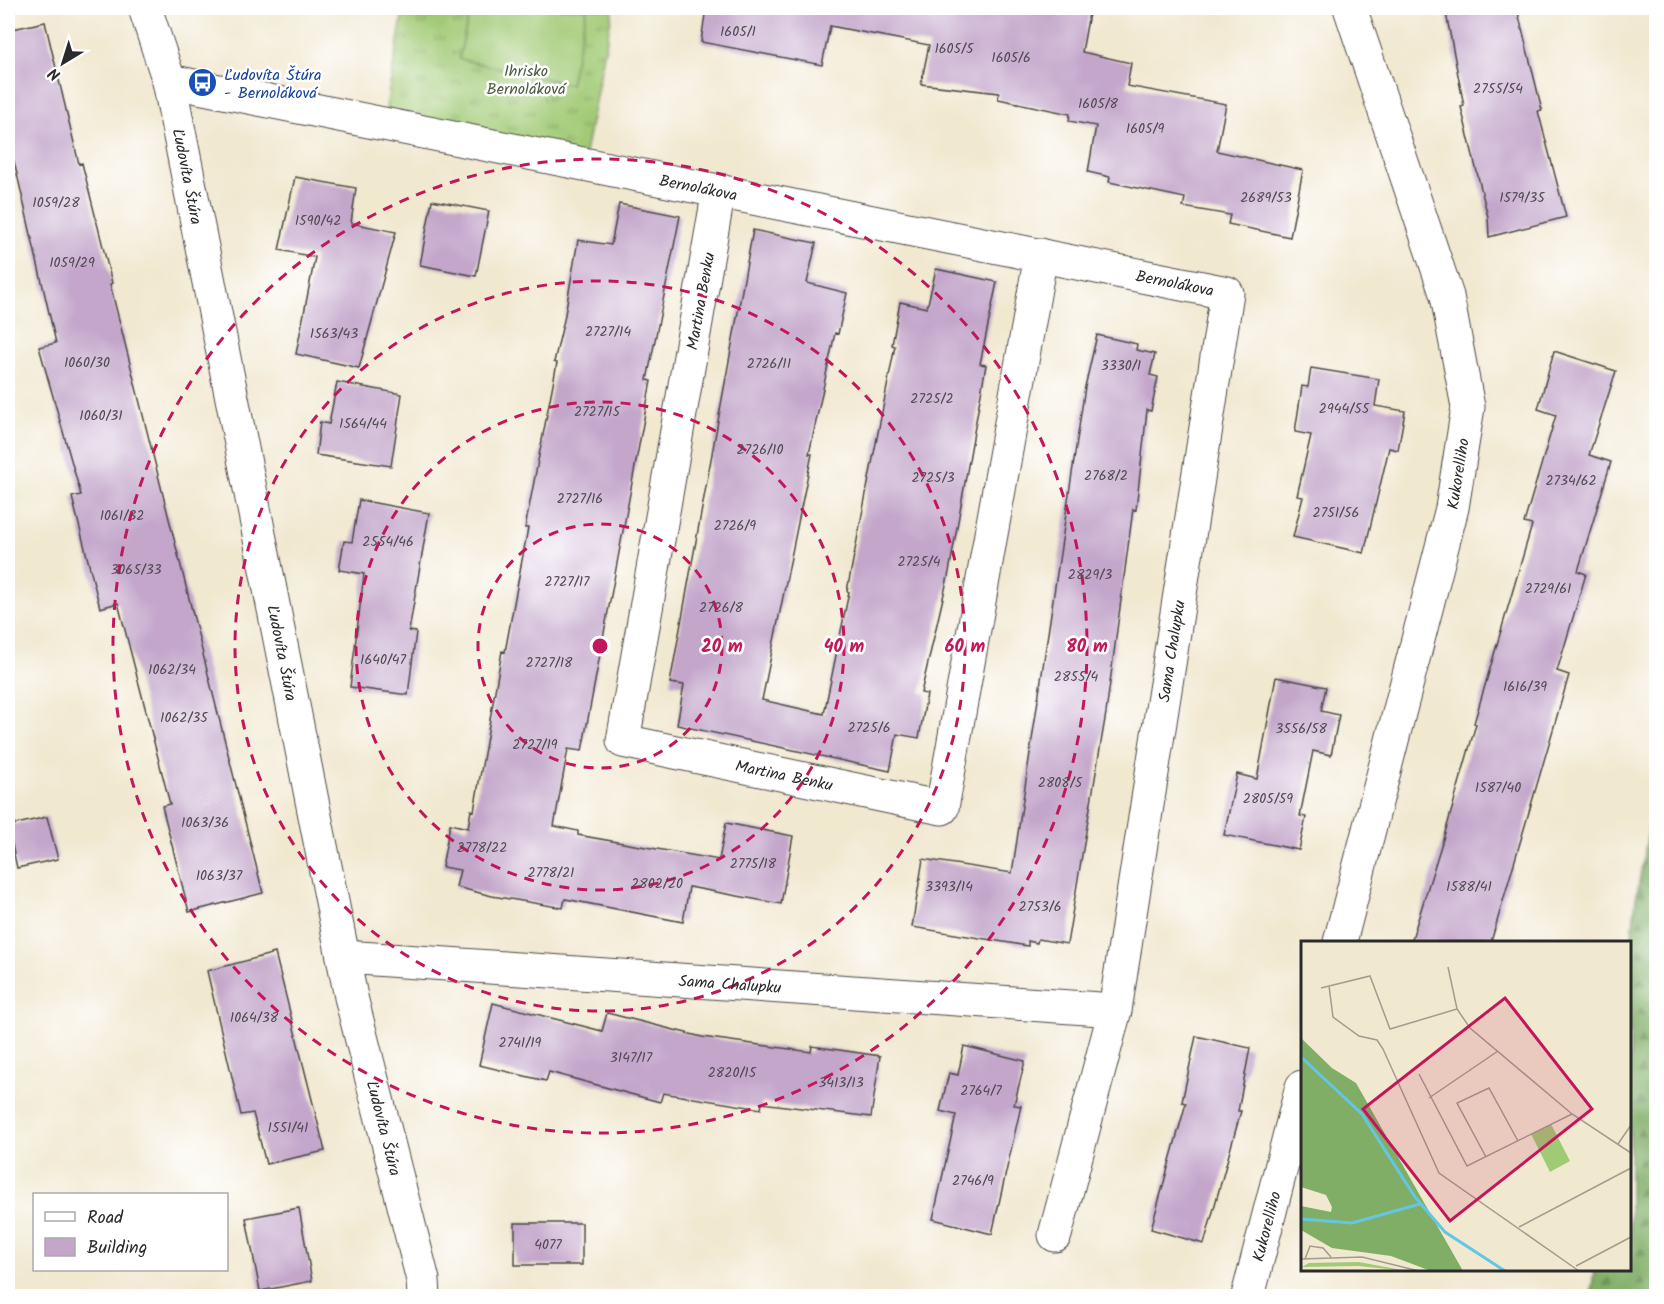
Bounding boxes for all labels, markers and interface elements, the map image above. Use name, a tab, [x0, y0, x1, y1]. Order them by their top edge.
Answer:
house number: 1605/1	[720, 21, 756, 43]
north arrow	[33, 33, 93, 93]
house number: 1605/5	[934, 38, 975, 60]
house number: 1605/6	[991, 47, 1031, 69]
park label: Ihrisko Bernoláková	[487, 59, 567, 102]
text: N	[43, 61, 66, 87]
place label: Ľudovíta Štúra - Bernoláková	[224, 63, 321, 106]
bus stop icon: Ľudovíta Štúra - Bernoláková	[187, 67, 219, 99]
house number: 2755/54	[1473, 78, 1523, 100]
house number: 1605/8	[1078, 93, 1119, 115]
house number: 1605/9	[1126, 118, 1164, 140]
street label: Ľudovíta Štúra	[165, 126, 208, 227]
street label: Bernolákova	[657, 169, 739, 209]
house number: 2689/53	[1240, 187, 1292, 209]
house number: 1579/35	[1499, 187, 1546, 209]
house number: 1059/28	[32, 192, 80, 214]
house number: 1590/42	[295, 210, 341, 232]
street label: Martina Benku	[681, 250, 722, 352]
house number: 1059/29	[49, 252, 95, 274]
street label: Bernolákova	[1134, 264, 1216, 304]
house number: 2727/14	[585, 321, 631, 343]
house number: 1563/43	[310, 323, 358, 345]
house number: 1060/30	[64, 352, 110, 374]
house number: 2726/11	[747, 353, 791, 375]
house number: 3330/1	[1101, 355, 1141, 377]
house number: 2725/2	[910, 388, 954, 410]
house number: 2944/55	[1319, 398, 1371, 420]
house number: 2727/15	[574, 401, 622, 423]
house number: 1060/31	[79, 405, 123, 427]
house number: 1564/44	[339, 413, 387, 435]
street label: Kukorelliho	[1441, 436, 1477, 511]
house number: 2726/10	[737, 439, 783, 461]
house number: 2768/2	[1084, 465, 1128, 487]
house number: 2725/3	[911, 467, 955, 489]
house number: 2734/62	[1545, 470, 1597, 492]
house number: 2727/16	[557, 488, 603, 510]
house number: 2751/56	[1313, 502, 1359, 524]
house number: 1061/32	[100, 505, 144, 527]
house number: 2726/9	[714, 515, 756, 537]
house number: 2554/46	[362, 531, 414, 553]
house number: 2725/4	[898, 551, 941, 573]
house number: 3065/33	[110, 559, 162, 581]
house number: 2829/3	[1068, 564, 1112, 586]
house number: 2727/17	[545, 571, 590, 593]
house number: 2729/61	[1525, 578, 1571, 600]
house number: 2726/8	[699, 597, 744, 619]
street label: Sama Chalupku	[1152, 598, 1193, 704]
street label: Ľudovíta Štúra	[259, 603, 303, 704]
text: 20 m	[701, 633, 743, 662]
text: 40 m	[824, 633, 865, 662]
text: 60 m	[945, 633, 986, 662]
text: 80 m	[1066, 633, 1108, 662]
centre of rings	[590, 636, 610, 656]
house number: 1640/47	[360, 649, 407, 671]
house number: 2727/18	[526, 652, 573, 674]
house number: 1062/34	[148, 659, 196, 681]
house number: 2855/4	[1054, 666, 1098, 688]
house number: 1616/39	[1503, 676, 1547, 698]
house number: 1062/35	[160, 707, 209, 729]
house number: 2725/6	[848, 717, 890, 739]
house number: 3556/58	[1275, 718, 1327, 740]
house number: 2727/19	[512, 734, 558, 756]
street label: Martina Benku	[733, 754, 835, 799]
house number: 2808/5	[1038, 772, 1084, 794]
house number: 1587/40	[1475, 777, 1521, 799]
house number: 2805/59	[1243, 788, 1293, 810]
house number: 1063/36	[181, 812, 229, 834]
house number: 2778/22	[457, 837, 507, 859]
house number: 2775/18	[730, 853, 777, 875]
house number: 2778/21	[528, 862, 574, 884]
house number: 1063/37	[196, 865, 243, 887]
house number: 2802/20	[631, 873, 683, 895]
house number: 3393/14	[925, 876, 973, 898]
house number: 1588/41	[1446, 876, 1492, 898]
house number: 2753/6	[1019, 896, 1061, 918]
inset map	[1301, 941, 1631, 1271]
street label: Sama Chalupku	[678, 969, 782, 1001]
house number: 1064/38	[230, 1007, 279, 1029]
house number: 2741/19	[499, 1032, 542, 1054]
house number: 3147/17	[610, 1047, 653, 1069]
house number: 2820/15	[708, 1062, 758, 1084]
house number: 3413/13	[818, 1072, 864, 1094]
street label: Ľudovíta Štúra	[359, 1078, 407, 1179]
house number: 2764/7	[960, 1080, 1002, 1102]
house number: 1551/41	[268, 1117, 308, 1139]
house number: 2746/9	[952, 1170, 994, 1192]
street label: Kukorelliho	[1246, 1189, 1289, 1265]
legend	[33, 1193, 228, 1271]
text: Road	[87, 1204, 124, 1233]
text: Building	[87, 1234, 147, 1263]
house number: 4077	[534, 1234, 562, 1256]

